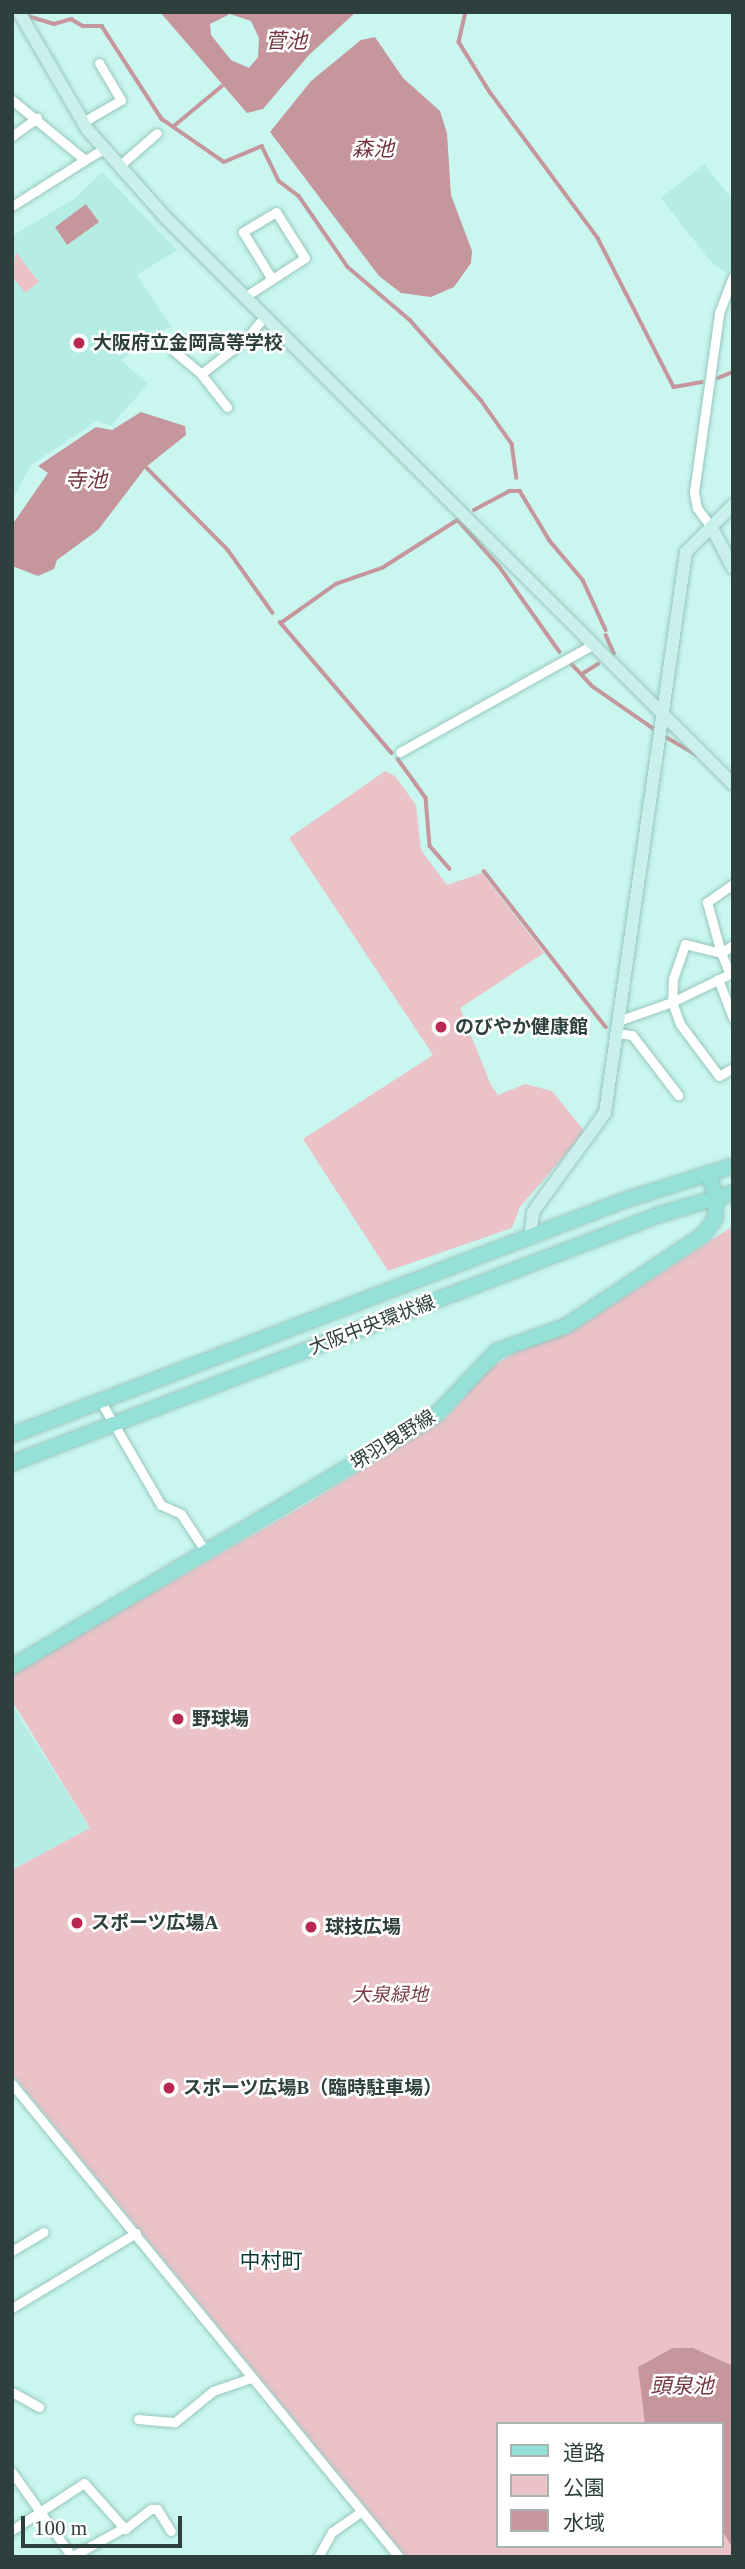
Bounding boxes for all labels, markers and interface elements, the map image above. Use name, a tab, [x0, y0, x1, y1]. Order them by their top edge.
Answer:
water label: 菅池	[265, 28, 307, 54]
water label: 森池	[352, 136, 394, 162]
place label: 大阪府立金岡高等学校	[93, 332, 283, 354]
marker: 大阪府立金岡高等学校	[71, 335, 87, 351]
water label: 寺池	[65, 467, 107, 493]
place label: のびやか健康館	[455, 1016, 588, 1038]
marker: のびやか健康館	[433, 1019, 449, 1035]
street label: 大阪中央環状線	[306, 1291, 438, 1359]
street label: 堺羽曳野線	[347, 1405, 439, 1475]
place label: 野球場	[192, 1708, 249, 1730]
marker: 野球場	[170, 1711, 186, 1727]
place label: スポーツ広場A	[91, 1912, 219, 1934]
marker: スポーツ広場A	[69, 1915, 85, 1931]
place label: 球技広場	[325, 1916, 401, 1938]
marker: 球技広場	[303, 1919, 319, 1935]
park label: 大泉緑地	[352, 1984, 428, 2006]
place label: スポーツ広場B（臨時駐車場）	[183, 2077, 443, 2099]
marker: スポーツ広場B（臨時駐車場）	[161, 2080, 177, 2096]
district label: 中村町	[240, 2248, 302, 2274]
water label: 頭泉池	[651, 2373, 713, 2399]
legend	[496, 2422, 724, 2548]
text: 道路	[563, 2441, 605, 2465]
text: 公園	[563, 2476, 605, 2500]
scale bar	[24, 2502, 186, 2546]
text: 水域	[563, 2511, 605, 2535]
text: 100 m	[34, 2516, 87, 2540]

